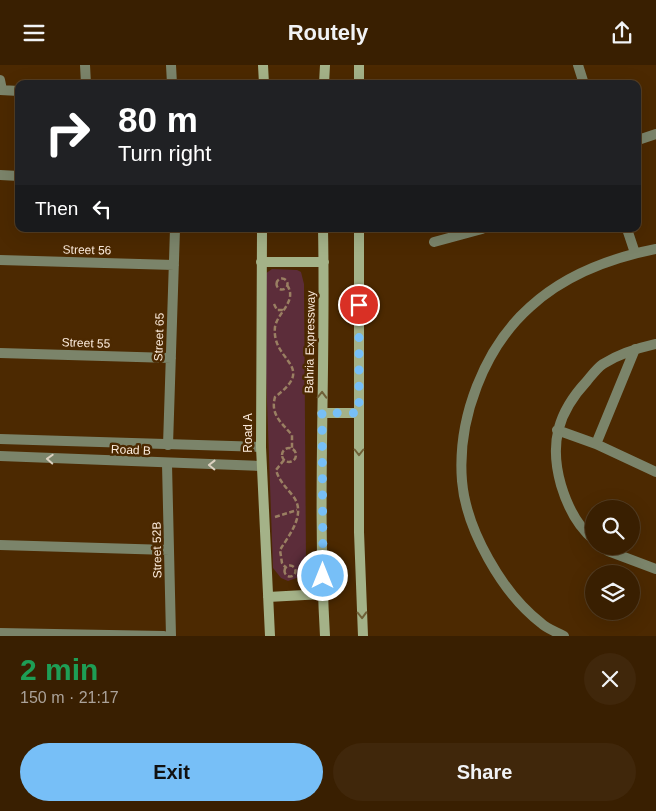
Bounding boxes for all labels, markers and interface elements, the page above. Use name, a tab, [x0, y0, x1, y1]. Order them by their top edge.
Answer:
icon: menu	[20, 19, 48, 47]
icon: share	[608, 19, 636, 47]
text: Routely	[288, 20, 368, 45]
icon: right	[35, 100, 100, 165]
text: 80 m	[118, 100, 198, 139]
text: Turn right	[118, 141, 211, 166]
icon: left	[88, 195, 116, 223]
text: Then	[35, 198, 78, 219]
street label: Street 56	[63, 243, 112, 257]
pin	[338, 284, 380, 326]
street label: Bahria Expressway	[302, 291, 318, 393]
icon: arrive	[345, 291, 373, 319]
street label: Street 65	[151, 312, 167, 362]
street label: Street 55	[61, 335, 111, 351]
one-way arrow	[317, 391, 327, 398]
street label: Road A	[241, 413, 255, 453]
street label: Road B	[111, 442, 151, 458]
one-way arrow	[354, 449, 364, 457]
one-way arrow	[46, 453, 54, 464]
one-way arrow	[208, 460, 216, 470]
map controls	[585, 500, 640, 620]
button: search	[585, 500, 640, 555]
street label: Street 52B	[150, 522, 164, 578]
position arrow	[296, 549, 348, 601]
button: layers	[585, 565, 640, 620]
one-way arrow	[357, 611, 368, 619]
text: 2 min	[20, 653, 98, 686]
button: close	[584, 653, 636, 705]
text: 150 m · 21:17	[20, 689, 119, 706]
button: Exit	[20, 743, 323, 801]
button: Share	[333, 743, 636, 801]

